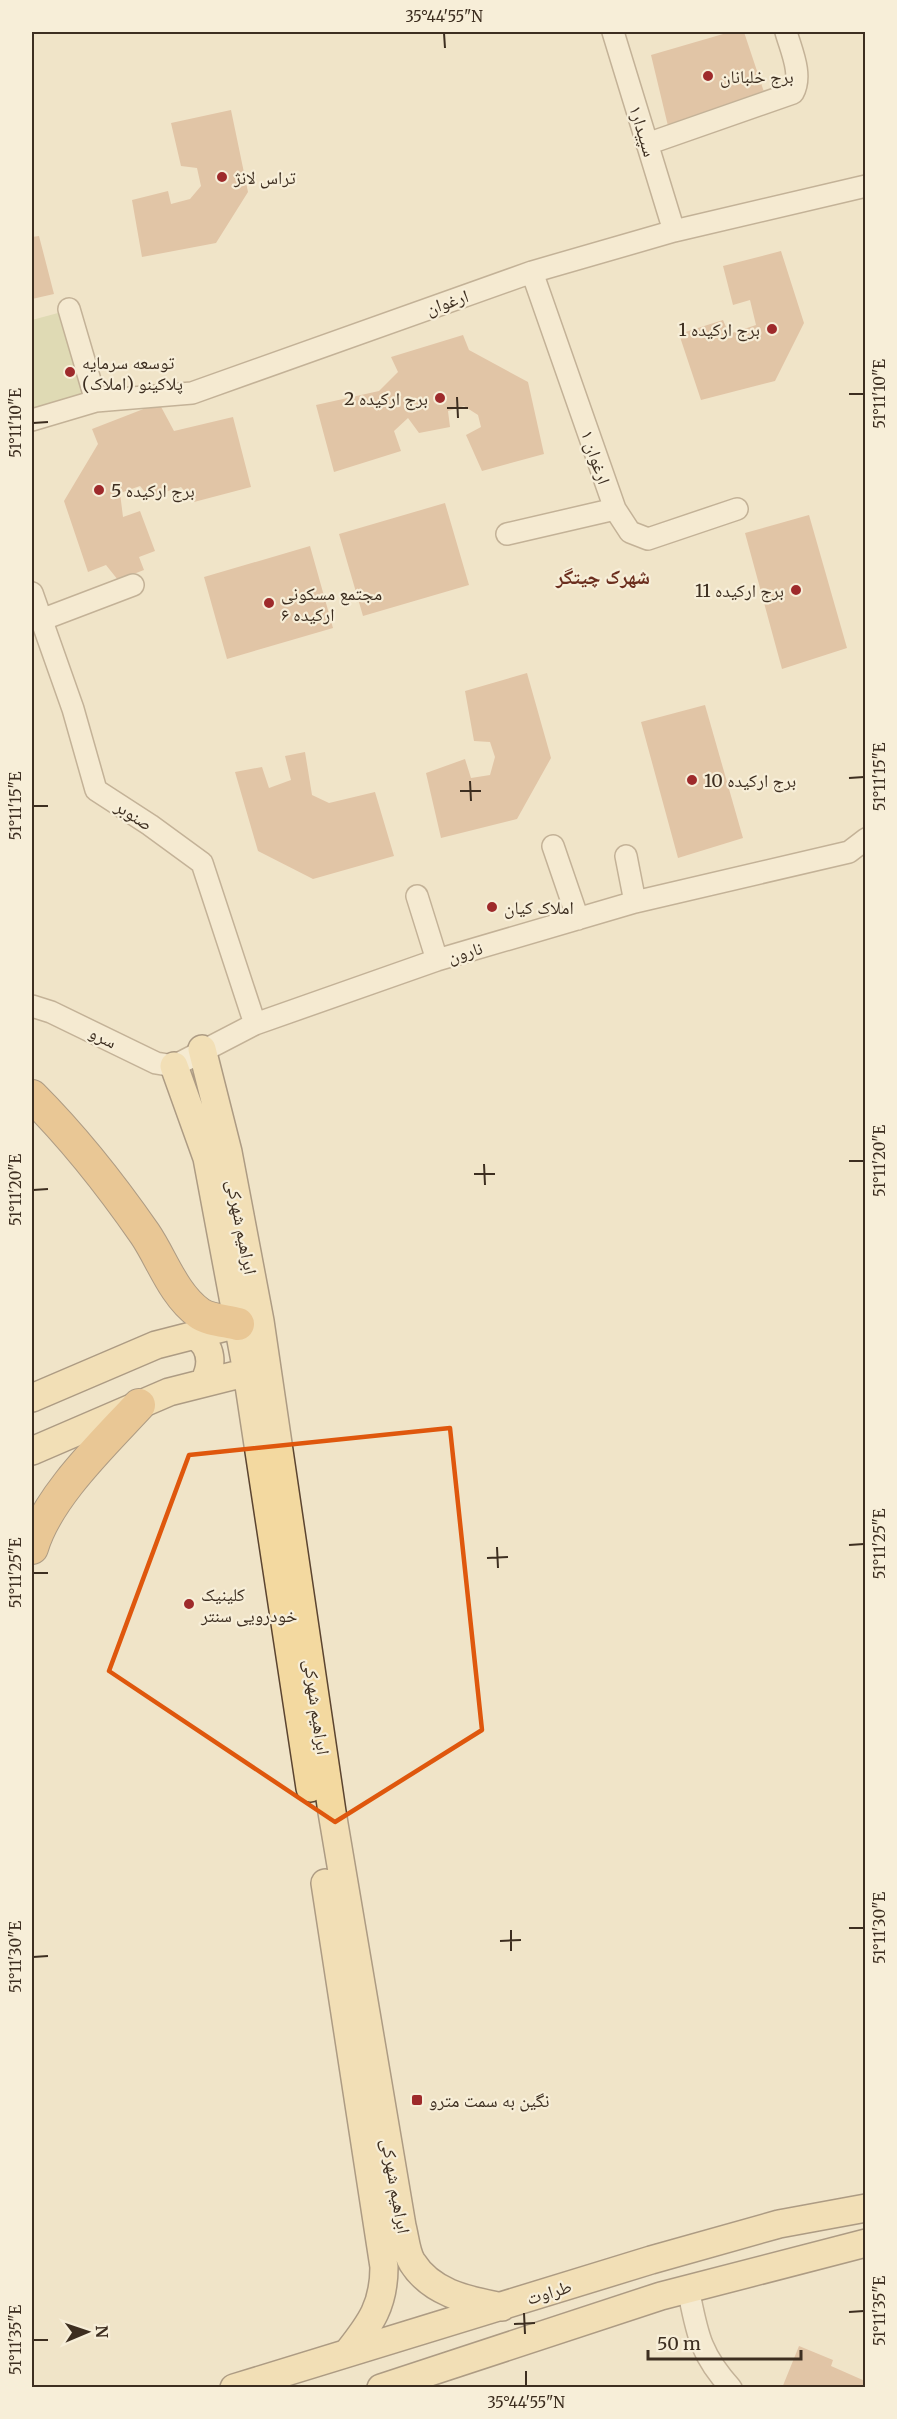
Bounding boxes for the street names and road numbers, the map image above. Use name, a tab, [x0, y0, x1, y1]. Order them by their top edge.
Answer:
street label: سپیدار۱	[624, 102, 662, 160]
street label: ارغوان	[423, 284, 471, 320]
street label: ارغوان ۱	[576, 427, 616, 487]
street label: صنوبر	[110, 794, 157, 836]
street label: نارون	[445, 936, 485, 968]
street label: سرو	[86, 1021, 120, 1053]
street label: ابراهیم شهرکی	[221, 1178, 262, 1277]
street label: ابراهیم شهرکی	[298, 1658, 335, 1756]
street label: ابراهیم شهرکی	[375, 2137, 416, 2235]
street label: طراوت	[524, 2274, 574, 2310]

